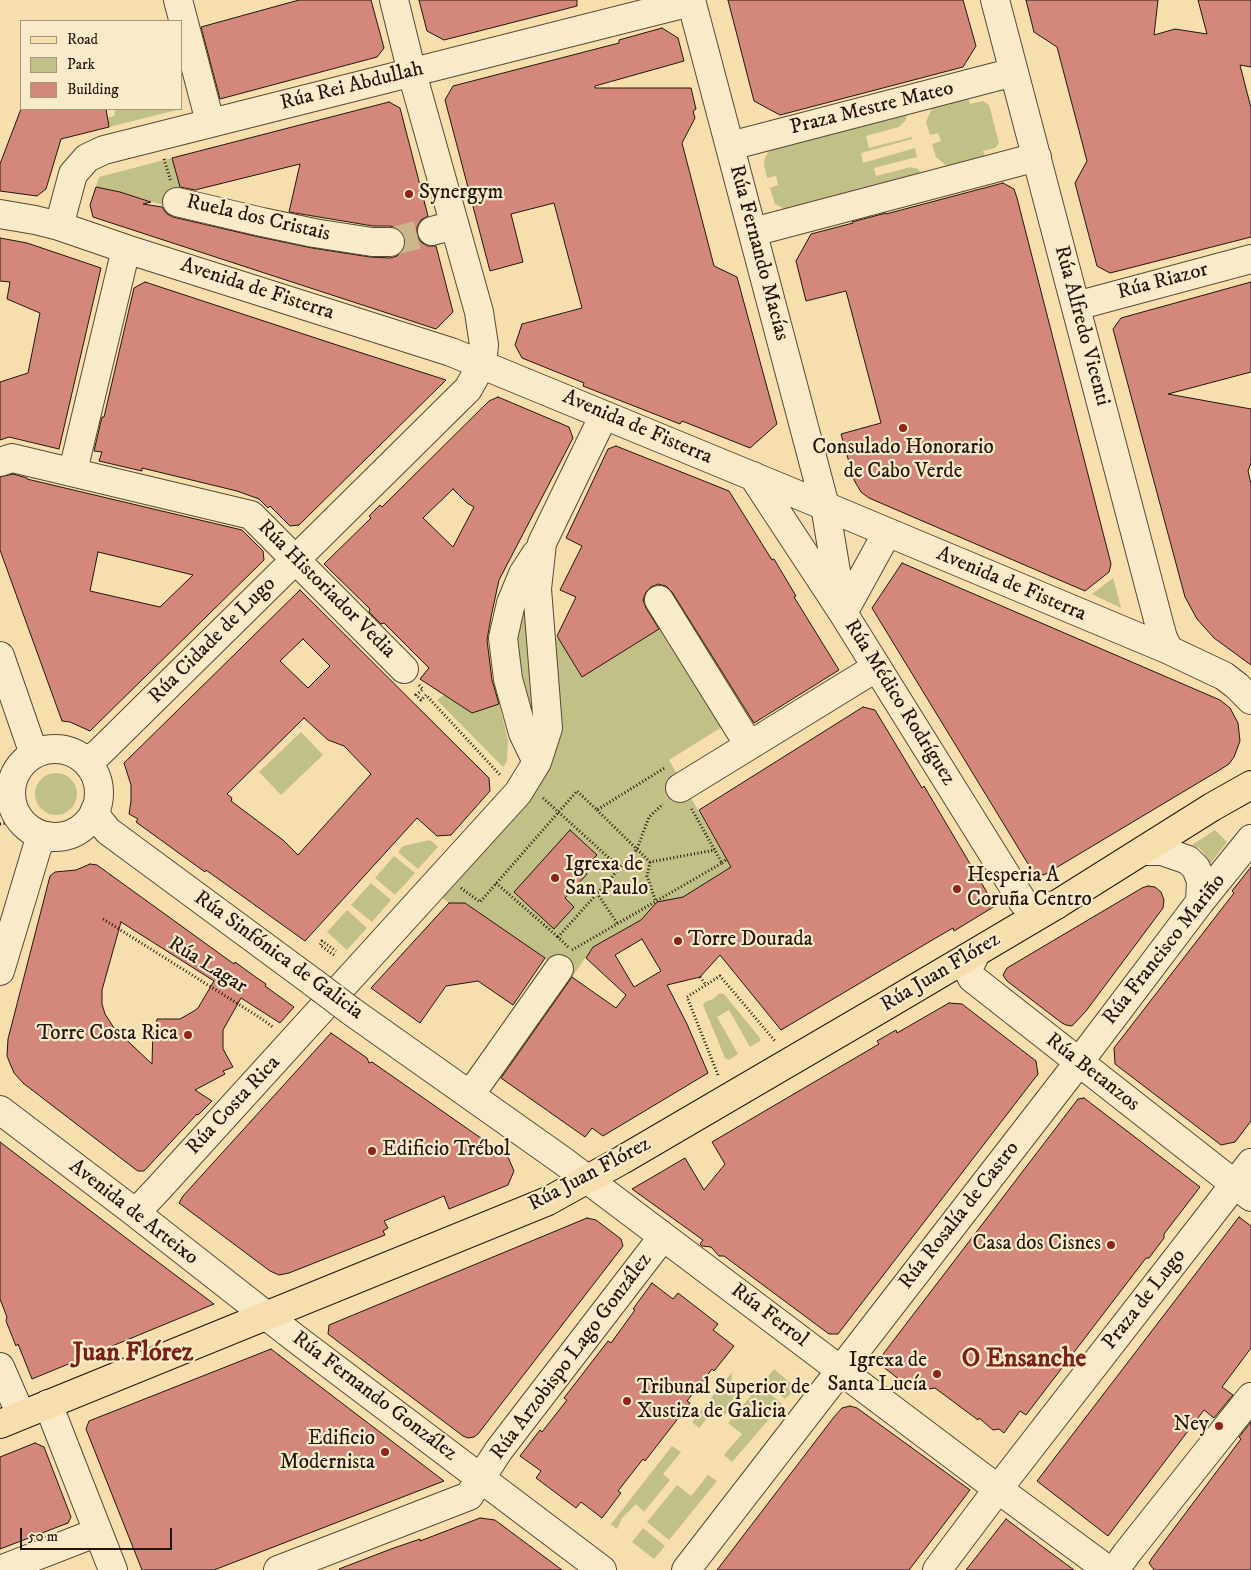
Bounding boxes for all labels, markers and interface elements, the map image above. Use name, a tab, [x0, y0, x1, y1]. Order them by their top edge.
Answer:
legend	[20, 20, 182, 110]
text: Road	[67, 30, 98, 49]
text: Park	[67, 55, 95, 74]
street label: Rúa Rei Abdullah	[278, 57, 426, 117]
street label: Praza Mestre Mateo	[788, 77, 956, 141]
text: Building	[67, 80, 119, 99]
street label: Rúa Fernando Macías	[722, 162, 794, 344]
place label: Synergym	[419, 181, 503, 207]
marker: Synergym	[403, 188, 415, 200]
street label: Ruela dos Cristais	[184, 190, 332, 248]
street label: Rúa Alfredo Vicenti	[1047, 243, 1115, 409]
street label: Avenida de Fisterra	[177, 253, 337, 327]
street label: Rúa Riazor	[1115, 258, 1211, 306]
street label: Avenida de Fisterra	[558, 385, 716, 471]
marker: Consulado Honorario de Cabo Verde	[897, 422, 909, 434]
place label: Consulado Honorario de Cabo Verde	[812, 436, 994, 486]
street label: Rúa Historiador Vedia	[252, 516, 400, 664]
street label: Avenida de Fisterra	[932, 542, 1090, 628]
street label: Rúa Cidade de Lugo	[144, 572, 282, 710]
street label: Rúa Médico Rodríguez	[838, 615, 960, 791]
place label: Igrexa de San Paulo	[565, 853, 648, 903]
place label: Hesperia A Coruña Centro	[967, 864, 1092, 914]
street label: Rúa Francisco Mariño	[1098, 869, 1232, 1031]
marker: Igrexa de San Paulo	[549, 872, 561, 884]
marker: Hesperia A Coruña Centro	[951, 883, 963, 895]
street label: Rúa Sinfónica de Galicia	[188, 886, 368, 1026]
street label: Rúa Juan Flórez	[877, 927, 1005, 1019]
place label: Torre Dourada	[688, 928, 813, 954]
street label: Rúa Lagar	[163, 932, 251, 1000]
marker: Torre Dourada	[672, 935, 684, 947]
place label: Torre Costa Rica	[37, 1022, 178, 1048]
street label: Rúa Betanzos	[1040, 1028, 1144, 1118]
marker: Torre Costa Rica	[182, 1029, 194, 1041]
street label: Rúa Costa Rica	[182, 1051, 286, 1161]
street label: Rúa Juan Flórez	[525, 1132, 655, 1218]
street label: Rúa Rosalía de Castro	[894, 1137, 1026, 1295]
place label: Edificio Trébol	[382, 1138, 510, 1164]
marker: Edificio Trébol	[366, 1145, 378, 1157]
street label: Avenida de Arteixo	[63, 1155, 203, 1271]
place label: Casa dos Cisnes	[973, 1232, 1101, 1258]
marker: Casa dos Cisnes	[1105, 1239, 1117, 1251]
street label: Praza de Lugo	[1098, 1245, 1192, 1355]
street label: Rúa Arzobispo Lago González	[486, 1249, 658, 1465]
street label: Rúa Ferrol	[725, 1279, 813, 1353]
street label: Rúa Fernando González	[286, 1327, 462, 1467]
district label: Juan Flórez	[73, 1339, 193, 1371]
district label: O Ensanche	[962, 1345, 1086, 1377]
place label: Igrexa de Santa Lucía	[827, 1349, 927, 1399]
marker: Igrexa de Santa Lucía	[931, 1368, 943, 1380]
place label: Tribunal Superior de Xustiza de Galicia	[637, 1376, 810, 1426]
marker: Tribunal Superior de Xustiza de Galicia	[621, 1395, 633, 1407]
place label: Ney	[1174, 1413, 1209, 1439]
marker: Ney	[1213, 1420, 1225, 1432]
place label: Edificio Modernista	[280, 1427, 375, 1477]
marker: Edificio Modernista	[379, 1446, 391, 1458]
scale bar	[22, 1518, 175, 1550]
text: 50 m	[28, 1527, 58, 1546]

